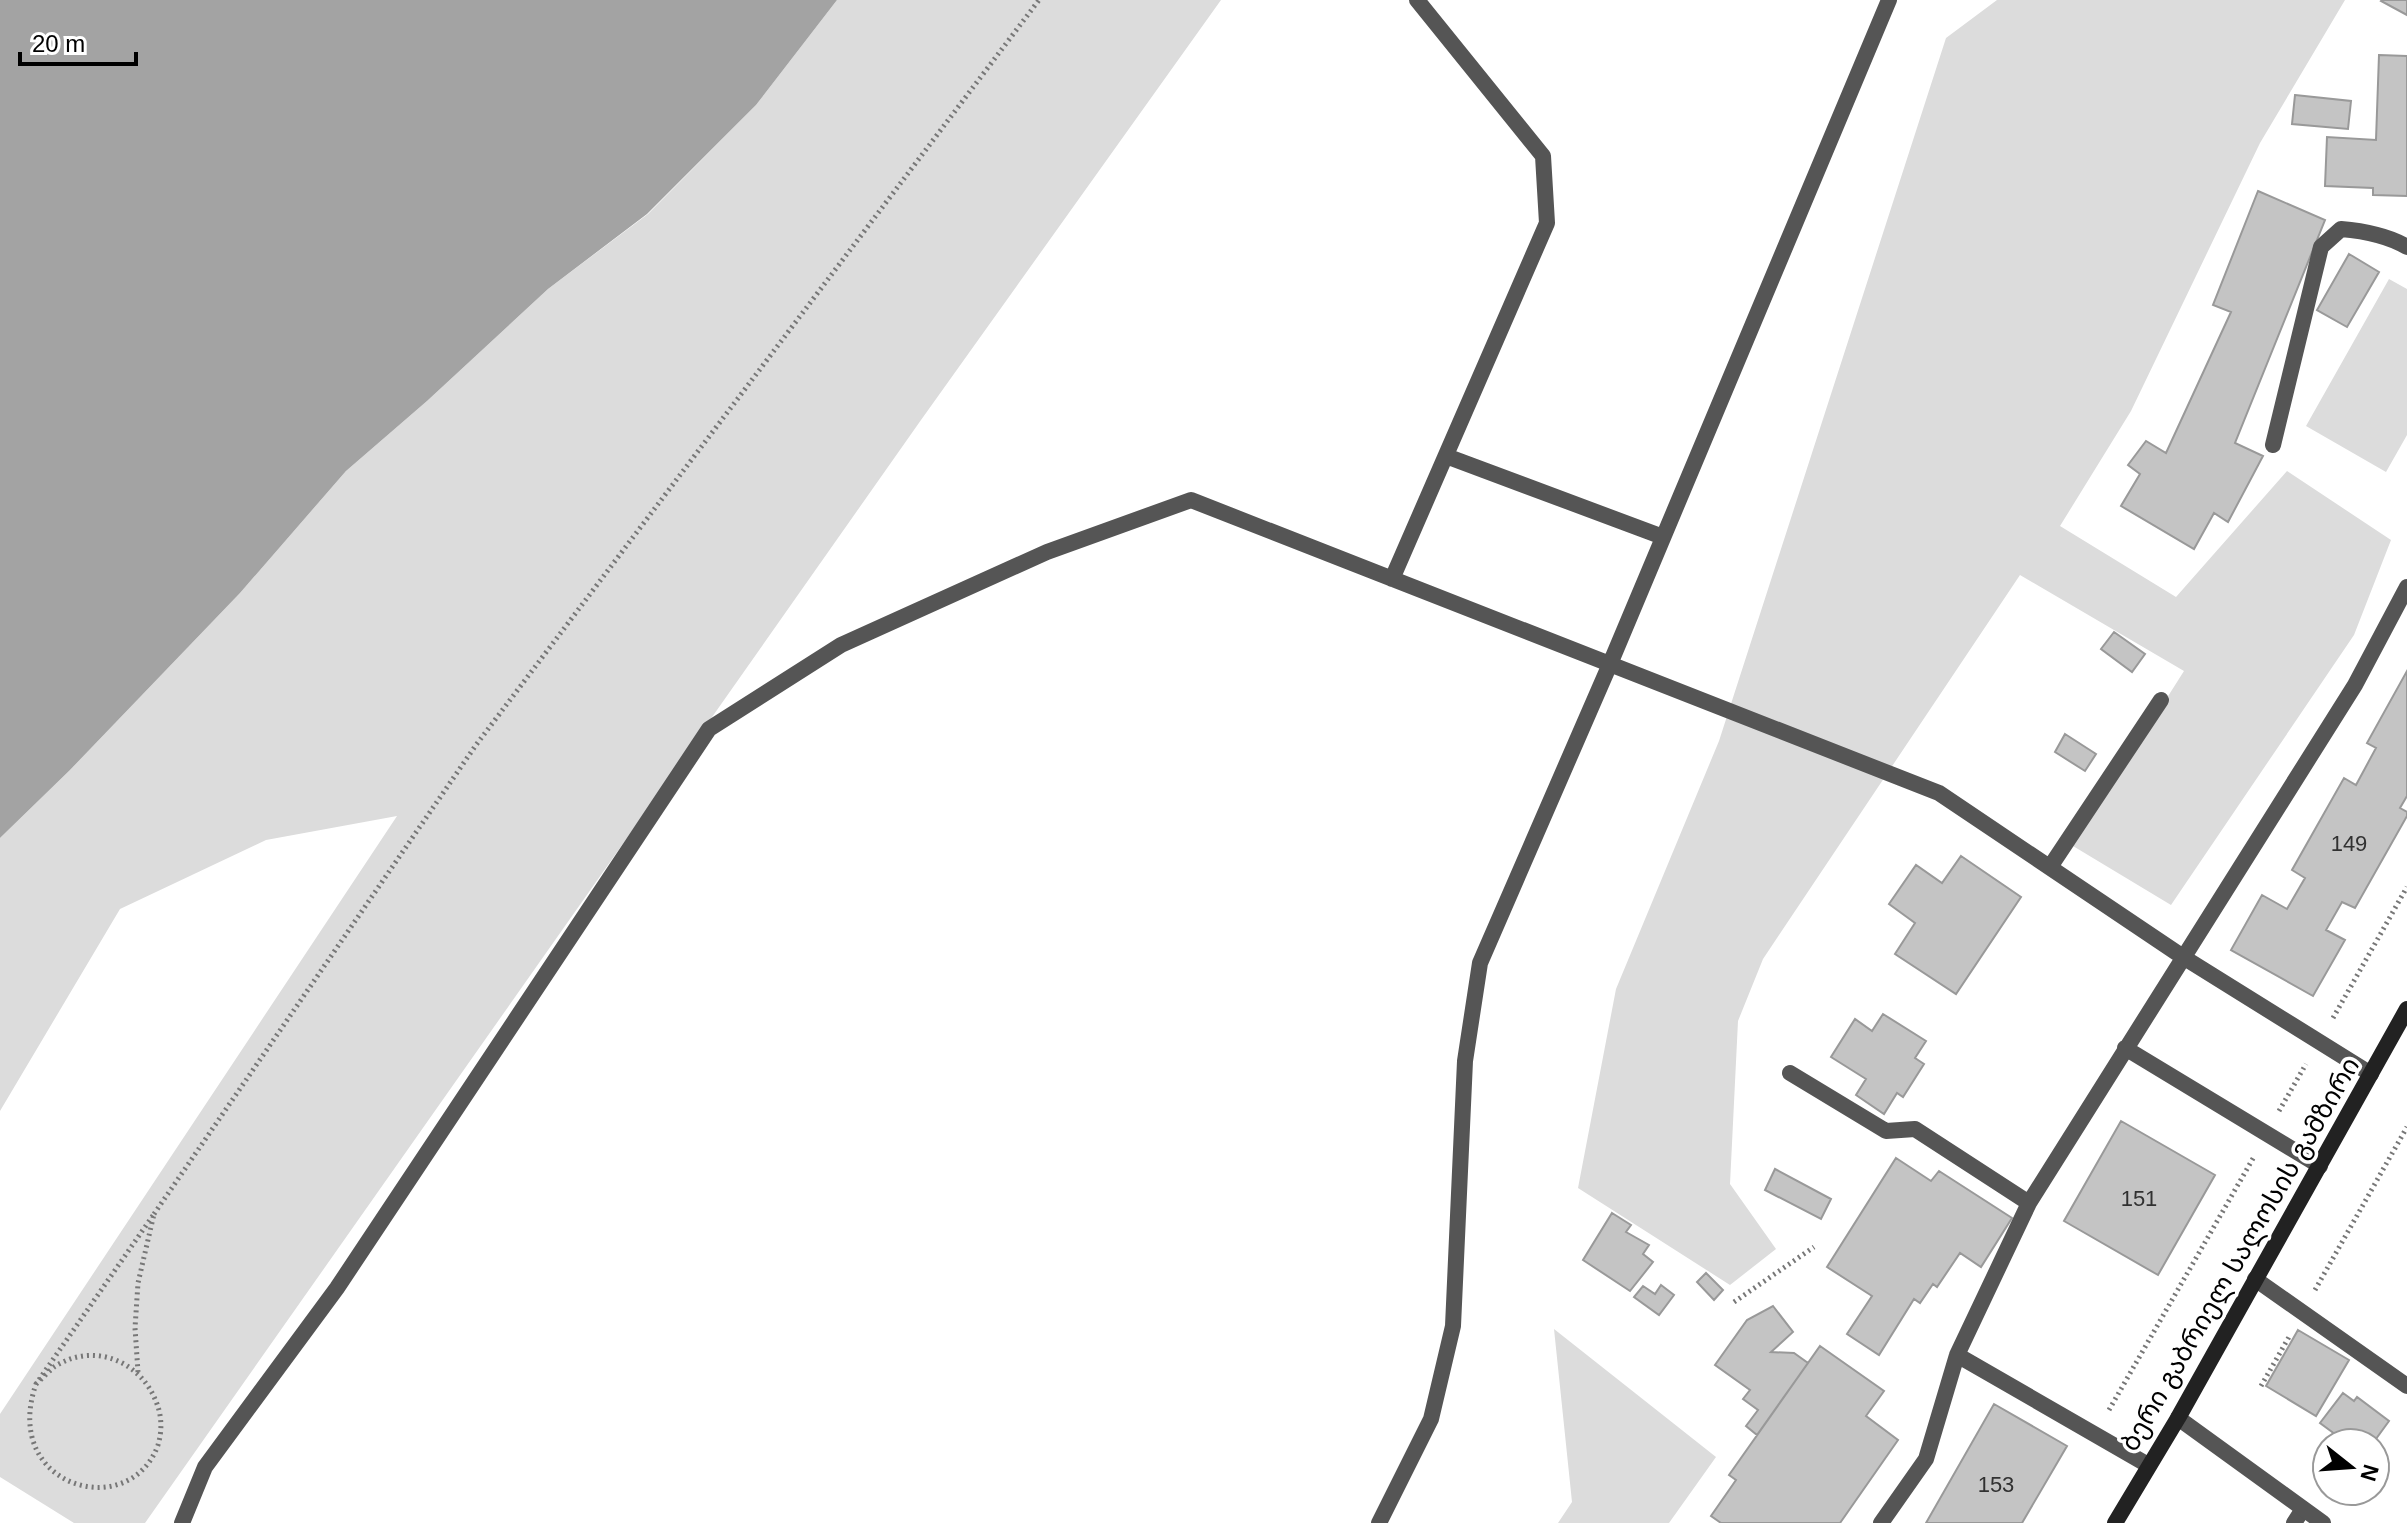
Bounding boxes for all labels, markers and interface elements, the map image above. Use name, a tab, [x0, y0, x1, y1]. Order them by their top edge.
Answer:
scale bar	[20, 16, 136, 66]
text: 20 m	[32, 30, 85, 57]
house number: 149	[2331, 831, 2367, 856]
street label: ბერი გაბრიელ სალოსის გამზირი	[2115, 1052, 2366, 1457]
house number: 151	[2121, 1186, 2157, 1211]
north arrow	[2311, 1427, 2391, 1507]
text: N	[2355, 1461, 2384, 1484]
house number: 153	[1978, 1472, 2014, 1497]

